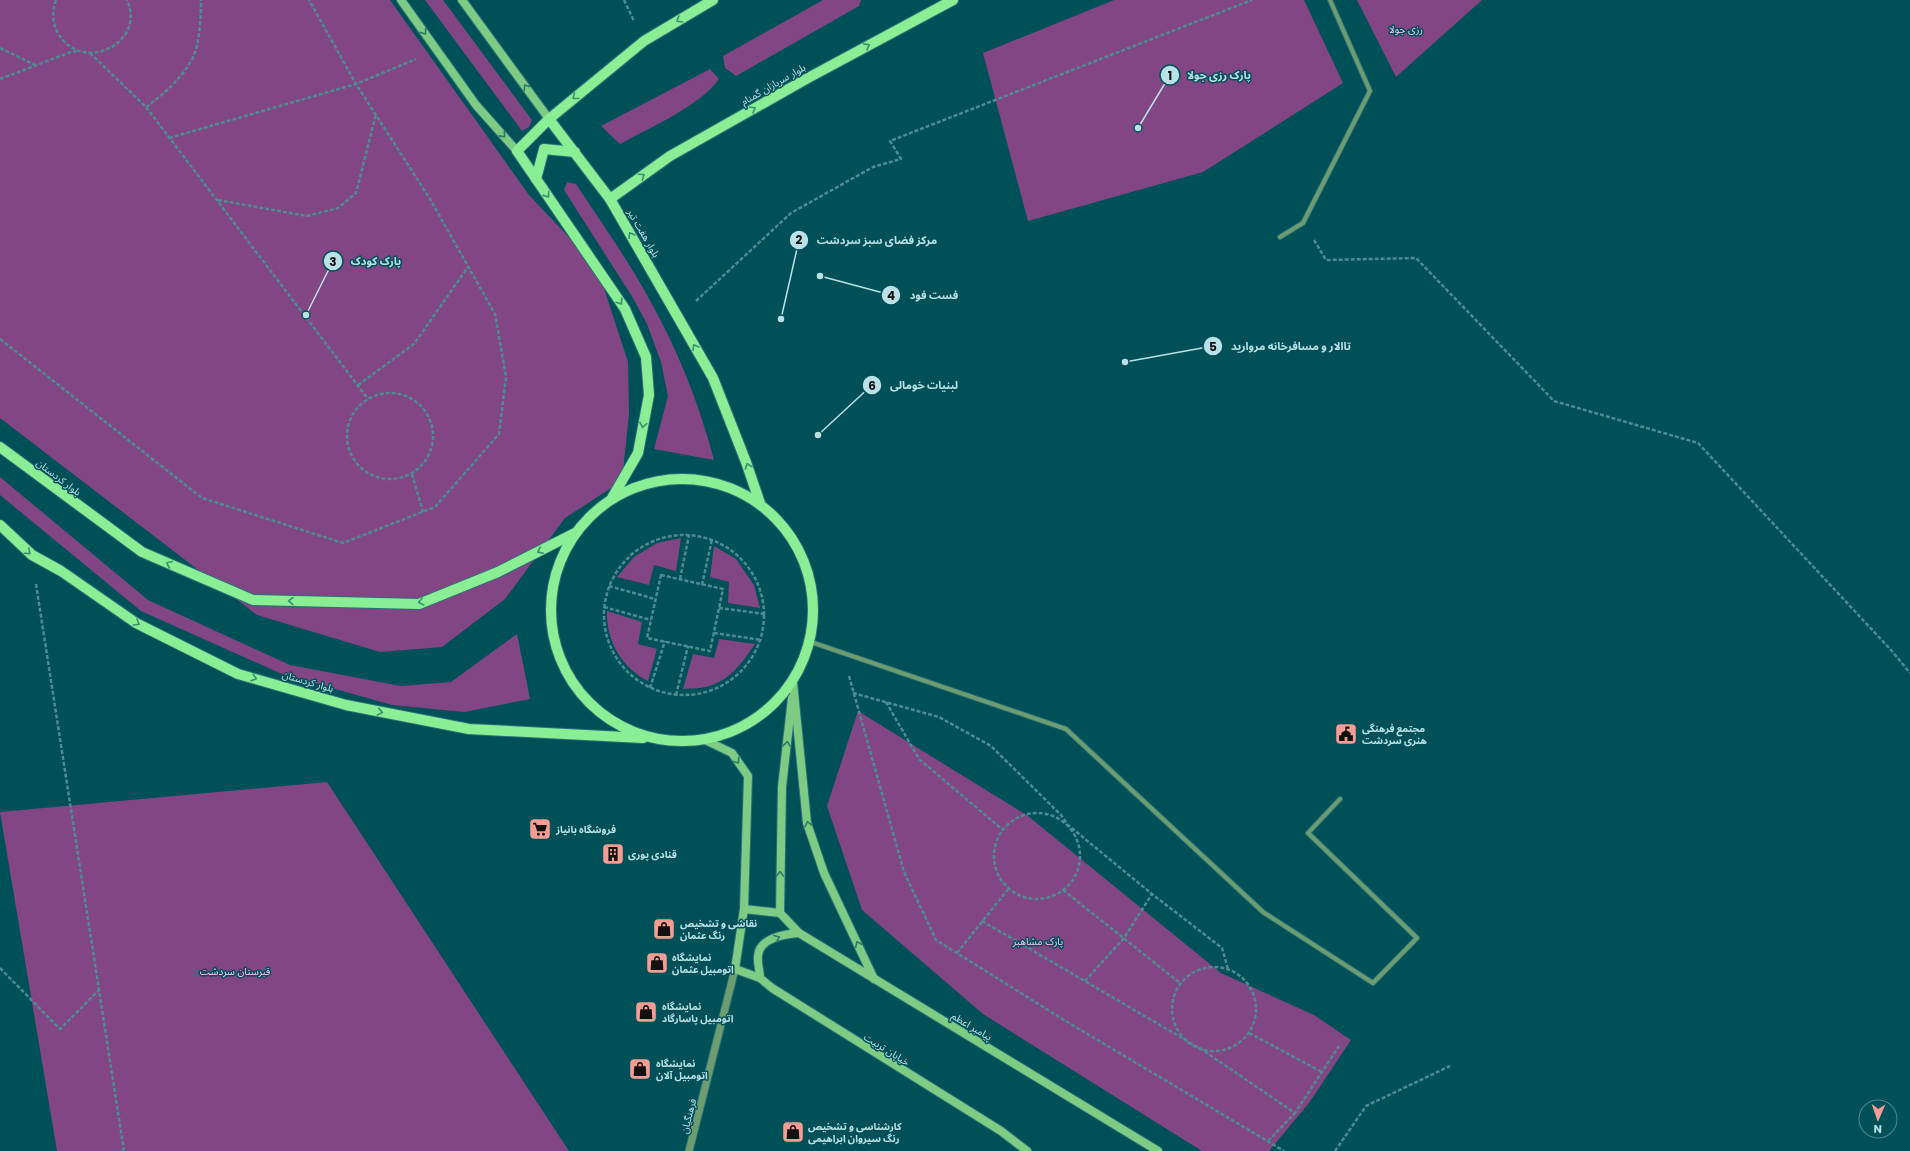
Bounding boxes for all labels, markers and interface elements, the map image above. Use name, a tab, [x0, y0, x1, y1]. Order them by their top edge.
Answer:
one-way arrow	[676, 15, 683, 23]
park label: رزی جولا	[1389, 22, 1423, 37]
one-way arrow	[419, 28, 427, 35]
one-way arrow	[863, 44, 870, 51]
street label: بلوار سربازان گمنام	[738, 60, 809, 110]
callout: پارک رزی جولا	[1160, 64, 1259, 87]
text: 1	[1168, 67, 1172, 84]
text: پارک رزی جولا	[1187, 67, 1251, 83]
one-way arrow	[524, 84, 531, 91]
one-way arrow	[572, 93, 580, 100]
one-way arrow	[749, 107, 756, 114]
one-way arrow	[498, 130, 505, 138]
one-way arrow	[637, 174, 644, 181]
one-way arrow	[542, 191, 550, 198]
street label: بلوار هفت تیر	[623, 205, 664, 261]
callout: مرکز فضای سبز سردشت	[789, 229, 946, 252]
one-way arrow	[628, 231, 635, 239]
text: 2	[796, 231, 803, 248]
text: مرکز فضای سبز سردشت	[817, 232, 937, 248]
callout: پارک کودک	[323, 250, 410, 273]
text: 3	[329, 253, 337, 270]
text: پارک کودک	[351, 253, 401, 269]
callout: فست فود	[881, 284, 966, 307]
text: 4	[887, 287, 895, 304]
text: فست فود	[910, 287, 959, 303]
one-way arrow	[615, 298, 623, 305]
callout: تاالار و مسافرخانه مروارید	[1203, 335, 1359, 358]
text: 5	[1209, 338, 1217, 355]
text: تاالار و مسافرخانه مروارید	[1231, 338, 1351, 354]
one-way arrow	[693, 344, 700, 351]
callout: لبنیات خومالی	[862, 374, 966, 397]
text: 6	[868, 377, 876, 394]
text: لبنیات خومالی	[890, 377, 958, 393]
one-way arrow	[640, 422, 648, 429]
street label: بلوار کردستان	[33, 455, 85, 500]
one-way arrow	[744, 463, 752, 470]
one-way arrow	[537, 546, 544, 554]
one-way arrow	[23, 547, 31, 554]
one-way arrow	[165, 561, 173, 569]
one-way arrow	[288, 597, 294, 605]
one-way arrow	[418, 597, 424, 605]
one-way arrow	[133, 618, 140, 625]
street label: بلوار کردستان	[280, 667, 336, 696]
one-way arrow	[250, 673, 257, 682]
one-way arrow	[376, 707, 383, 715]
public building icon: مجتمع فرهنگی هنری سردشت	[1333, 721, 1359, 747]
place label: مجتمع فرهنگی هنری سردشت	[1362, 721, 1427, 748]
one-way arrow	[782, 741, 791, 747]
one-way arrow	[732, 756, 739, 763]
supermarket icon: فروشگاه بانیاز	[527, 816, 553, 842]
one-way arrow	[805, 820, 813, 827]
place label: فروشگاه بانیاز	[555, 822, 616, 837]
building icon: قنادی پوری	[600, 841, 626, 867]
place label: قنادی پوری	[628, 847, 677, 862]
one-way arrow	[776, 871, 785, 877]
shop icon: نقاشی و تشخیص رنگ عثمان	[651, 916, 677, 942]
place label: نقاشی و تشخیص رنگ عثمان	[680, 916, 757, 943]
one-way arrow	[773, 934, 780, 942]
park label: پارک مشاهبر	[1012, 934, 1063, 949]
one-way arrow	[855, 940, 863, 948]
shop icon: نمایشگاه اتومبیل عثمان	[644, 950, 670, 976]
place label: نمایشگاه اتومبیل عثمان	[672, 950, 734, 977]
park label: قبرستان سردشت	[200, 964, 271, 979]
shop icon: نمایشگاه اتومبیل پاسارگاد	[633, 999, 659, 1025]
place label: نمایشگاه اتومبیل پاسارگاد	[662, 999, 734, 1026]
street label: پیامبر اعظم	[949, 1008, 995, 1044]
street label: خیابان تربیت	[861, 1029, 913, 1070]
shop icon: نمایشگاه اتومبیل آلان	[627, 1056, 653, 1082]
place label: نمایشگاه اتومبیل آلان	[656, 1056, 708, 1083]
street label: فرهنگیان	[677, 1096, 700, 1135]
north arrow	[1858, 1099, 1898, 1139]
shop icon: کارشناسی و تشخیص رنگ سیروان ابراهیمی	[780, 1119, 806, 1145]
place label: کارشناسی و تشخیص رنگ سیروان ابراهیمی	[808, 1119, 902, 1146]
text: N	[1873, 1121, 1882, 1137]

